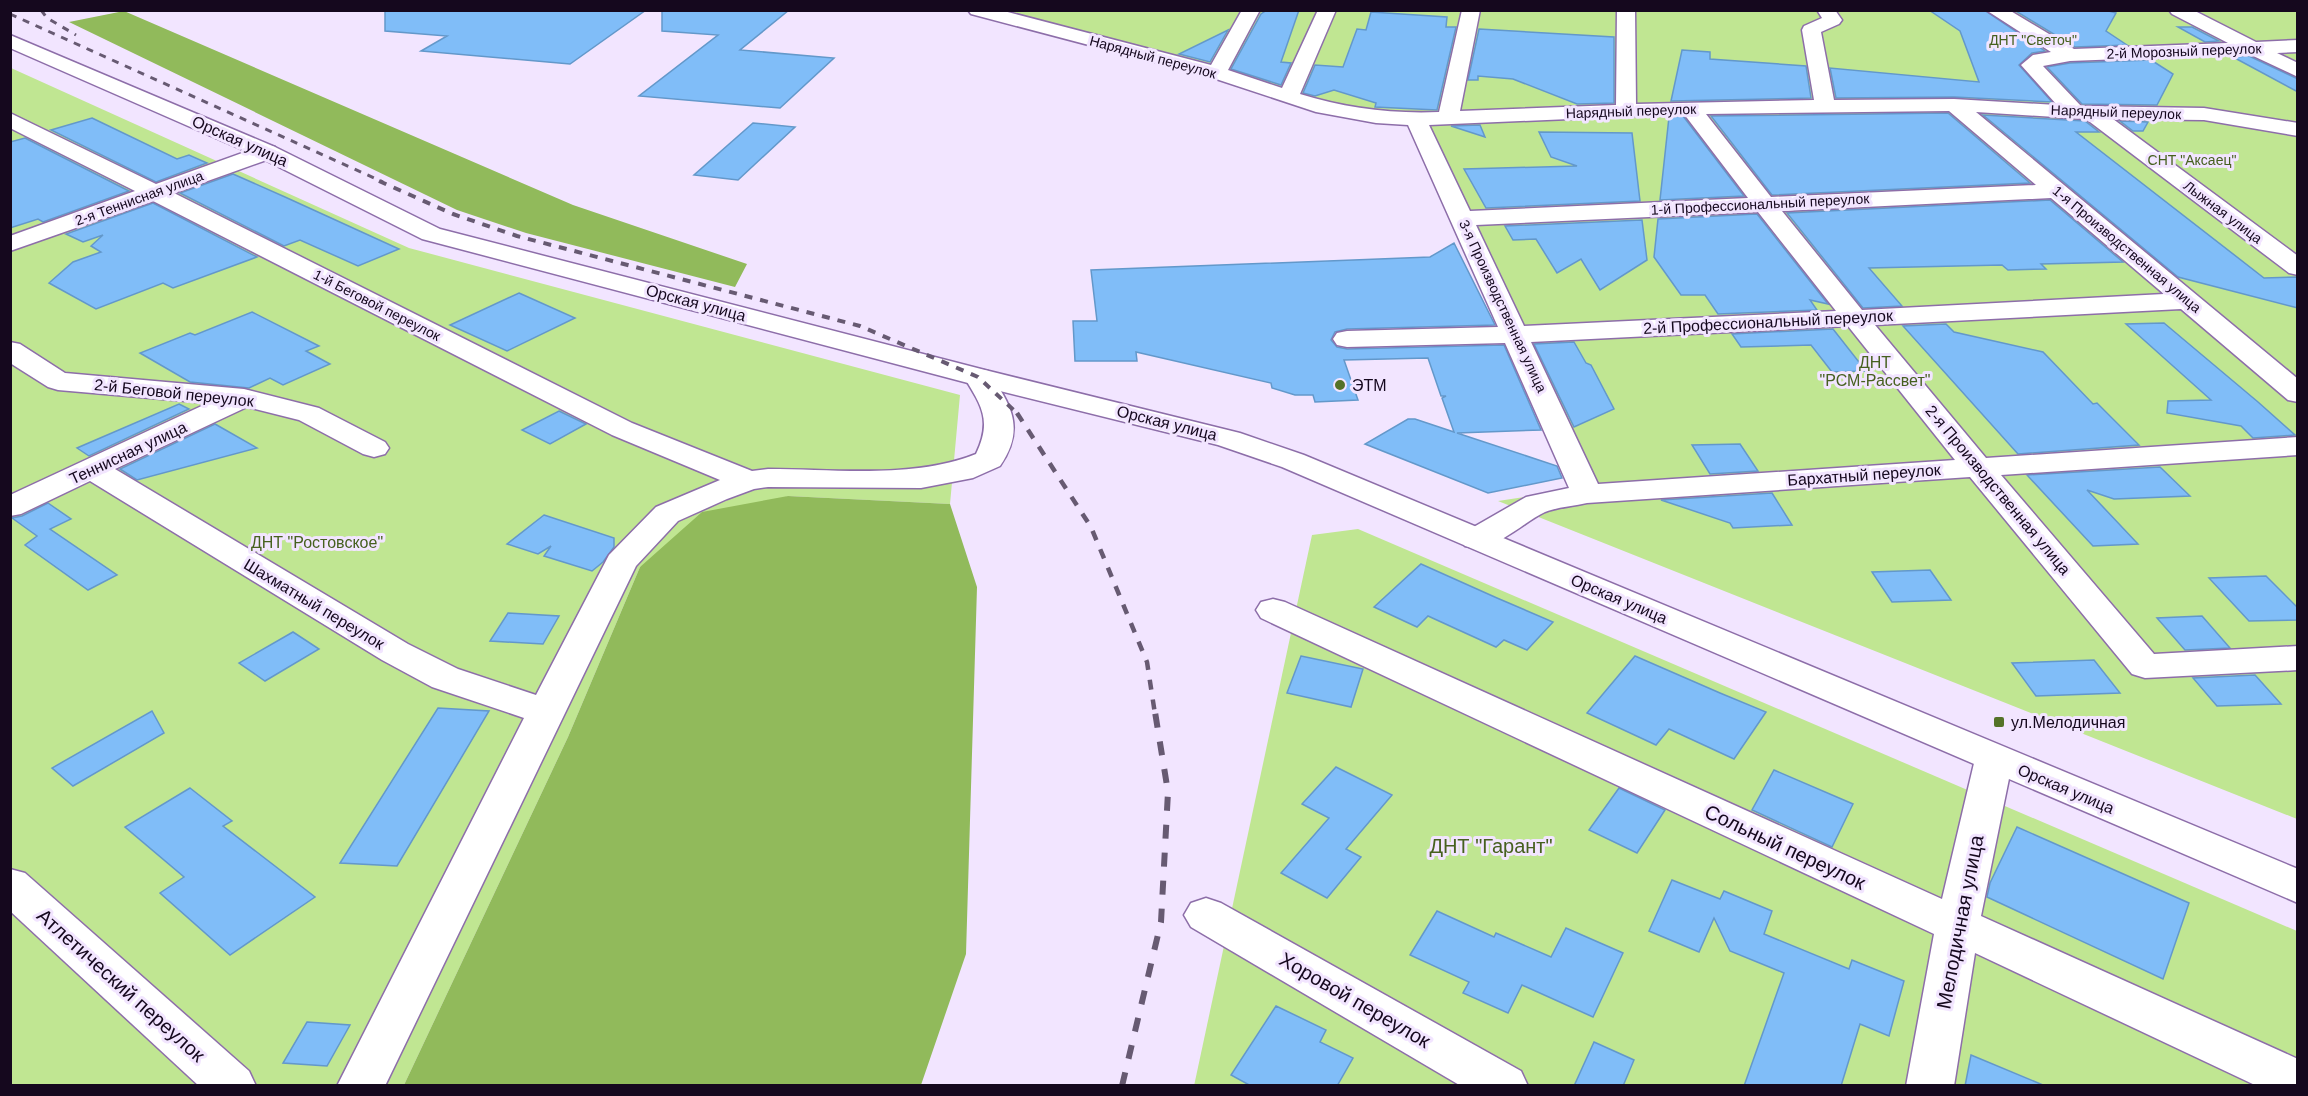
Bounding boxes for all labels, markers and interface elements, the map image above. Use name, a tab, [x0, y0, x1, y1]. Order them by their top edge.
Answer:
street label: Нарядный переулок	[1088, 32, 1219, 82]
park label: ДНТ "Светоч"	[1989, 32, 2077, 48]
street label: 2-й Морозный переулок	[2106, 40, 2263, 62]
street label: Нарядный переулок	[1566, 101, 1697, 121]
street label: Нарядный переулок	[2051, 102, 2182, 122]
street label: Орская улица	[190, 112, 290, 170]
park label: СНТ "Аксаец"	[2148, 152, 2236, 168]
street label: 2-я Теннисная улица	[73, 167, 205, 229]
street label: Лыжная улица	[2181, 177, 2266, 247]
street label: 1-я Производственная улица	[2050, 182, 2204, 316]
street label: 1-й Профессиональный переулок	[1650, 190, 1871, 218]
street label: 3-я Производственная улица	[1456, 217, 1550, 395]
street label: 1-й Беговой переулок	[311, 266, 444, 344]
street label: Орская улица	[644, 282, 748, 325]
street label: 2-й Профессиональный переулок	[1643, 307, 1894, 337]
park label: ДНТ "РСМ-Рассвет"	[1820, 354, 1930, 389]
street label: 2-й Беговой переулок	[93, 376, 256, 410]
place label: ЭТМ	[1352, 377, 1387, 394]
marker: ЭТМ	[1333, 378, 1347, 392]
street label: Орская улица	[1115, 402, 1219, 444]
street label: 2-я Производственная улица	[1922, 402, 2074, 578]
street label: Теннисная улица	[67, 418, 189, 488]
street label: Бархатный переулок	[1787, 461, 1942, 489]
park label: ДНТ "Ростовское"	[251, 534, 383, 551]
street label: Шахматный переулок	[241, 555, 388, 653]
street label: Орская улица	[1568, 571, 1670, 627]
place label: ул.Мелодичная	[2011, 714, 2125, 731]
marker: ул.Мелодичная	[1992, 715, 2006, 729]
street label: Орская улица	[2015, 761, 2117, 817]
street label: Сольный переулок	[1701, 800, 1869, 894]
street label: Мелодичная улица	[1932, 832, 1988, 1011]
park label: ДНТ "Гарант"	[1429, 835, 1553, 857]
street label: Атлетический переулок	[33, 904, 209, 1066]
street label: Хоровой переулок	[1276, 948, 1434, 1052]

